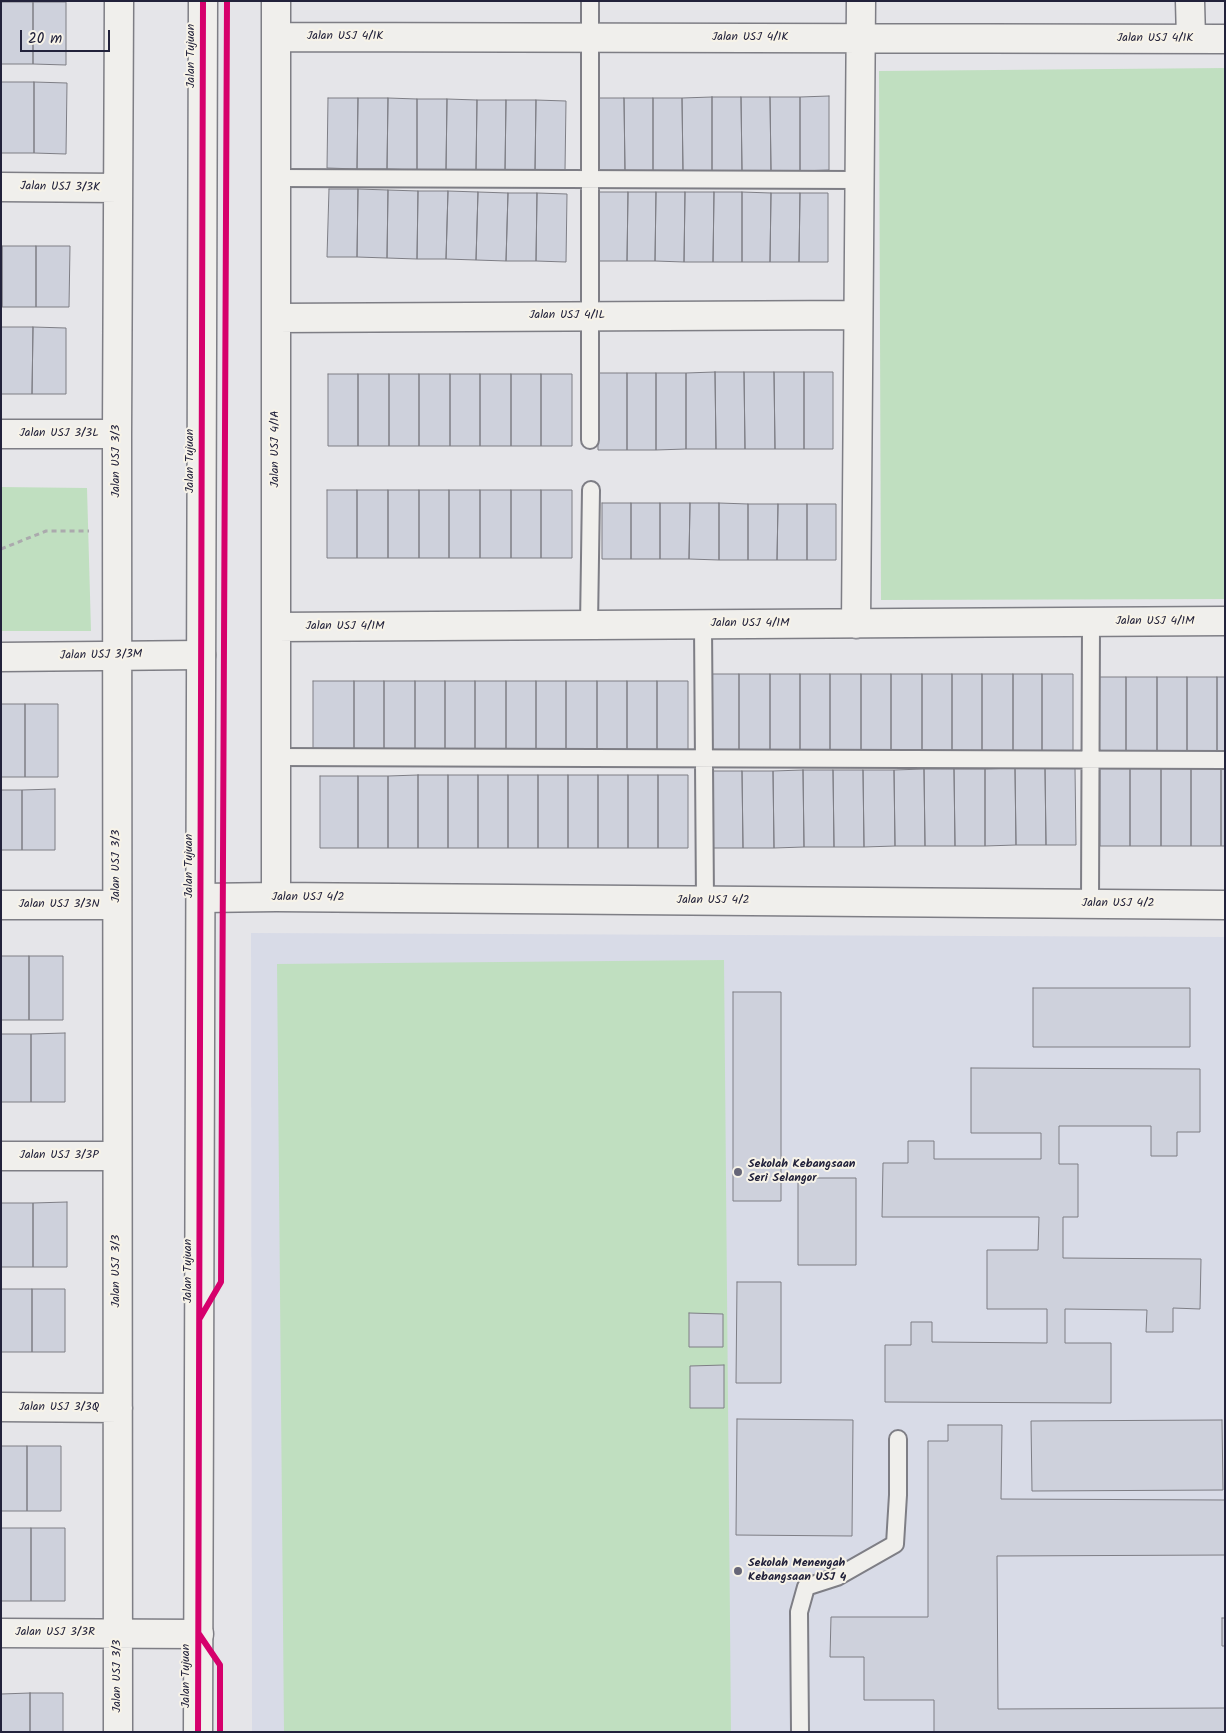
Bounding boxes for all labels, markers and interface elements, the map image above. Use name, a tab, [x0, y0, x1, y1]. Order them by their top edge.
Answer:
scale bar	[22, 20, 112, 52]
street label: Jalan Tujuan	[185, 24, 199, 88]
text: 20 m	[28, 27, 62, 51]
street label: Jalan USJ 4/1K	[307, 30, 383, 44]
street label: Jalan USJ 4/1K	[712, 31, 788, 45]
street label: Jalan USJ 4/1K	[1117, 32, 1193, 46]
street label: Jalan USJ 3/3K	[20, 180, 100, 196]
street label: Jalan USJ 4/1L	[529, 309, 605, 323]
street label: Jalan USJ 4/1A	[269, 411, 283, 487]
street label: Jalan USJ 3/3	[110, 425, 124, 497]
street label: Jalan USJ 3/3L	[19, 427, 99, 441]
street label: Jalan Tujuan	[184, 429, 198, 493]
street label: Jalan USJ 4/1M	[1115, 615, 1195, 629]
street label: Jalan USJ 4/1M	[710, 617, 790, 631]
street label: Jalan USJ 4/1M	[305, 620, 385, 634]
street label: Jalan USJ 3/3M	[60, 648, 142, 664]
street label: Jalan USJ 3/3	[110, 830, 124, 902]
street label: Jalan Tujuan	[183, 834, 197, 898]
street label: Jalan USJ 4/2	[272, 891, 344, 905]
street label: Jalan USJ 4/2	[677, 894, 749, 908]
street label: Jalan USJ 4/2	[1082, 897, 1154, 911]
street label: Jalan USJ 3/3N	[18, 898, 100, 912]
street label: Jalan USJ 3/3P	[19, 1149, 99, 1163]
place label: Sekolah Kebangsaan Seri Selangor	[748, 1158, 855, 1186]
marker: Sekolah Kebangsaan Seri Selangor	[732, 1166, 744, 1178]
street label: Jalan USJ 3/3	[110, 1235, 124, 1307]
street label: Jalan Tujuan	[182, 1239, 196, 1303]
street label: Jalan USJ 3/3Q	[19, 1401, 99, 1415]
place label: Sekolah Menengah Kebangsaan USJ 4	[748, 1557, 846, 1585]
marker: Sekolah Menengah Kebangsaan USJ 4	[732, 1565, 744, 1577]
street label: Jalan USJ 3/3R	[15, 1626, 95, 1640]
street label: Jalan USJ 3/3	[111, 1640, 125, 1712]
street label: Jalan Tujuan	[180, 1644, 194, 1708]

